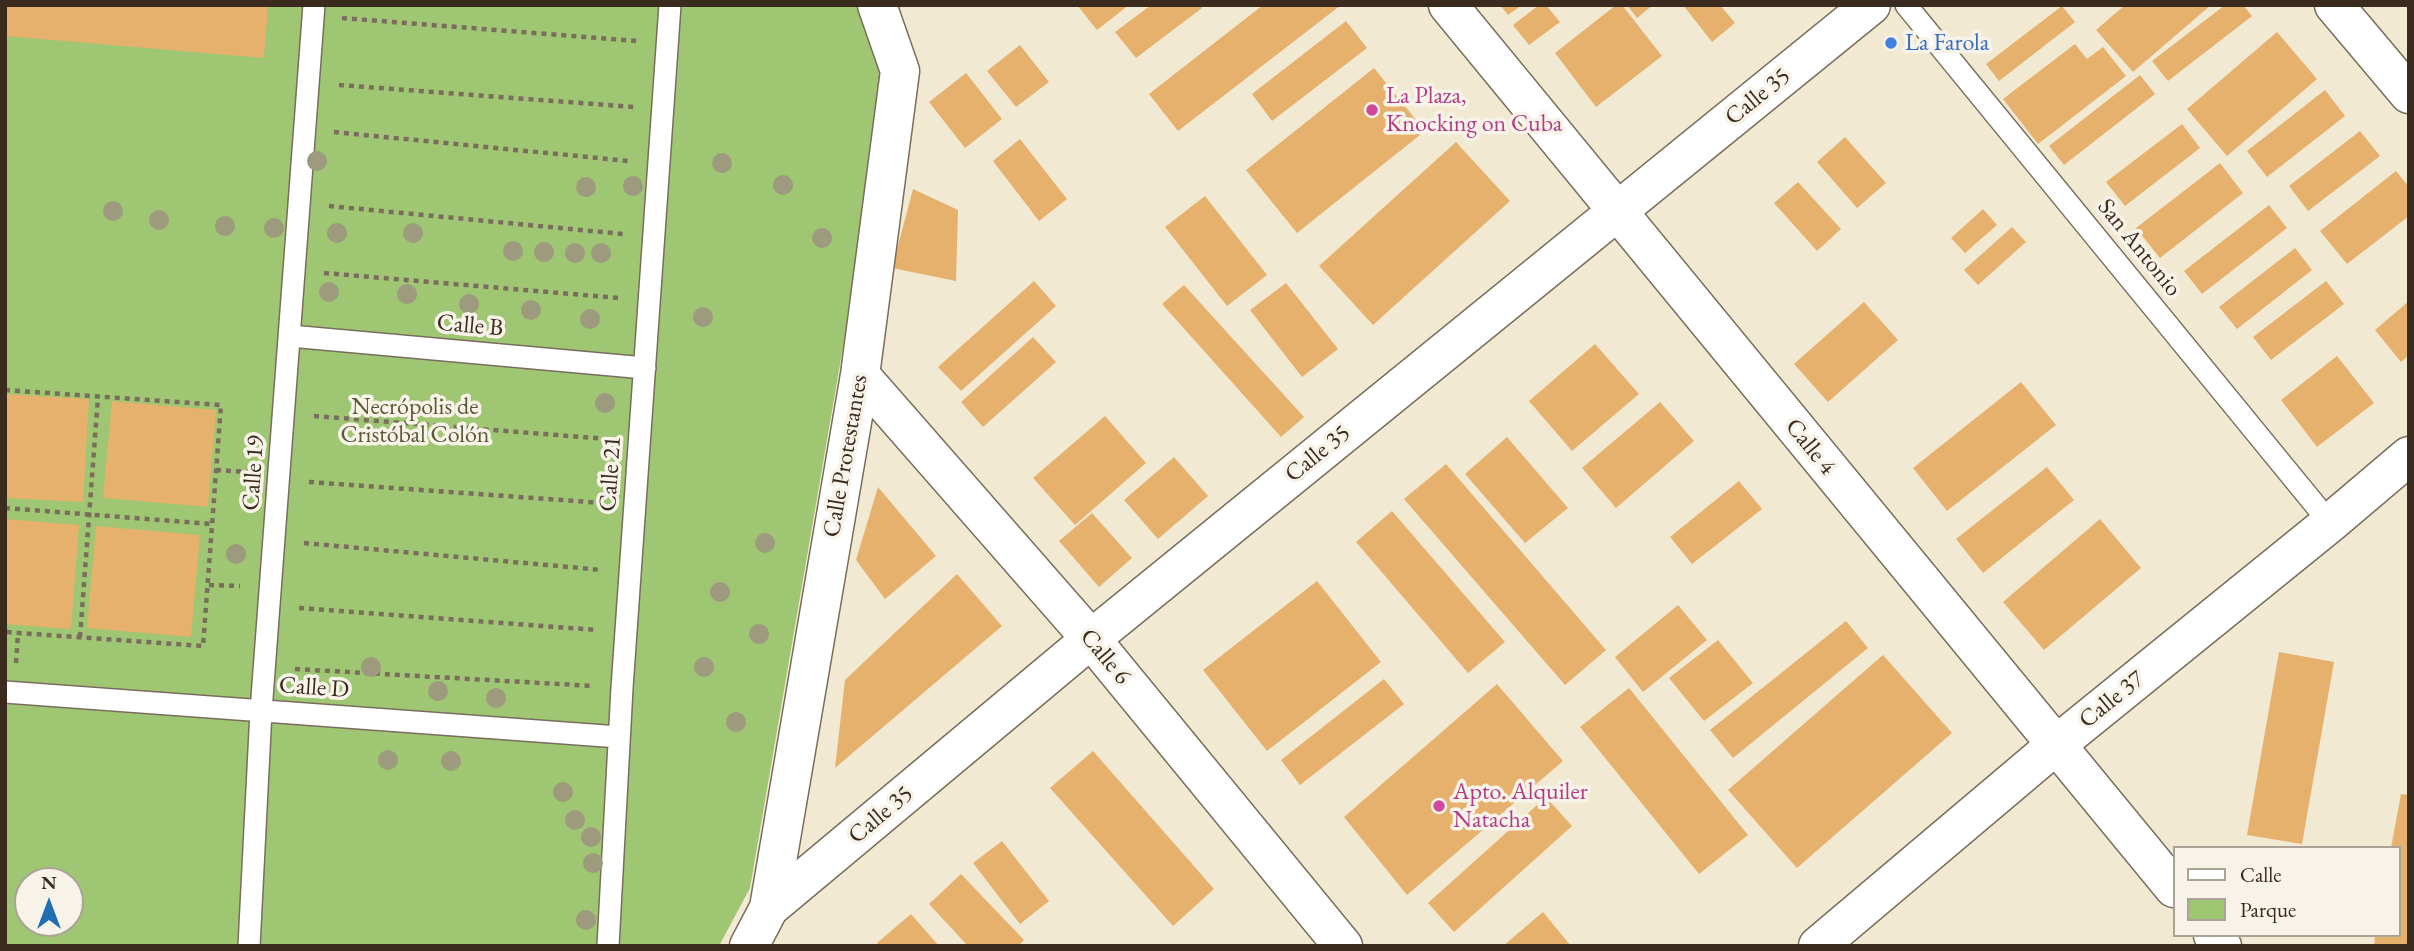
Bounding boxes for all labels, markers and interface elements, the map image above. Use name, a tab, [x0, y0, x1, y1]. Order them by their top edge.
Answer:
place label: La Farola	[1905, 29, 1989, 57]
marker: La Farola	[1883, 35, 1899, 51]
street label: Calle 35	[1720, 62, 1796, 132]
place label: La Plaza, Knocking on Cuba	[1386, 82, 1562, 138]
marker: La Plaza, Knocking on Cuba	[1364, 102, 1380, 118]
street label: San Antonio	[2091, 193, 2187, 303]
street label: Calle B	[436, 309, 504, 343]
street label: Calle Protestantes	[818, 372, 874, 540]
park label: Necrópolis de Cristóbal Colón	[341, 393, 489, 449]
street label: Calle 4	[1779, 413, 1841, 481]
street label: Calle 35	[1280, 419, 1356, 489]
street label: Calle 19	[237, 434, 271, 512]
street label: Calle 21	[594, 435, 628, 513]
street label: Calle 6	[1073, 623, 1137, 691]
street label: Calle 37	[2074, 665, 2150, 735]
street label: Calle D	[278, 671, 350, 705]
place label: Apto. Alquiler Natacha	[1453, 778, 1588, 834]
street label: Calle 35	[843, 780, 919, 850]
marker: Apto. Alquiler Natacha	[1431, 798, 1447, 814]
legend	[2172, 846, 2400, 937]
text: Calle	[2240, 861, 2282, 888]
north arrow	[14, 867, 84, 937]
text: N	[41, 870, 57, 895]
text: Parque	[2240, 896, 2296, 923]

